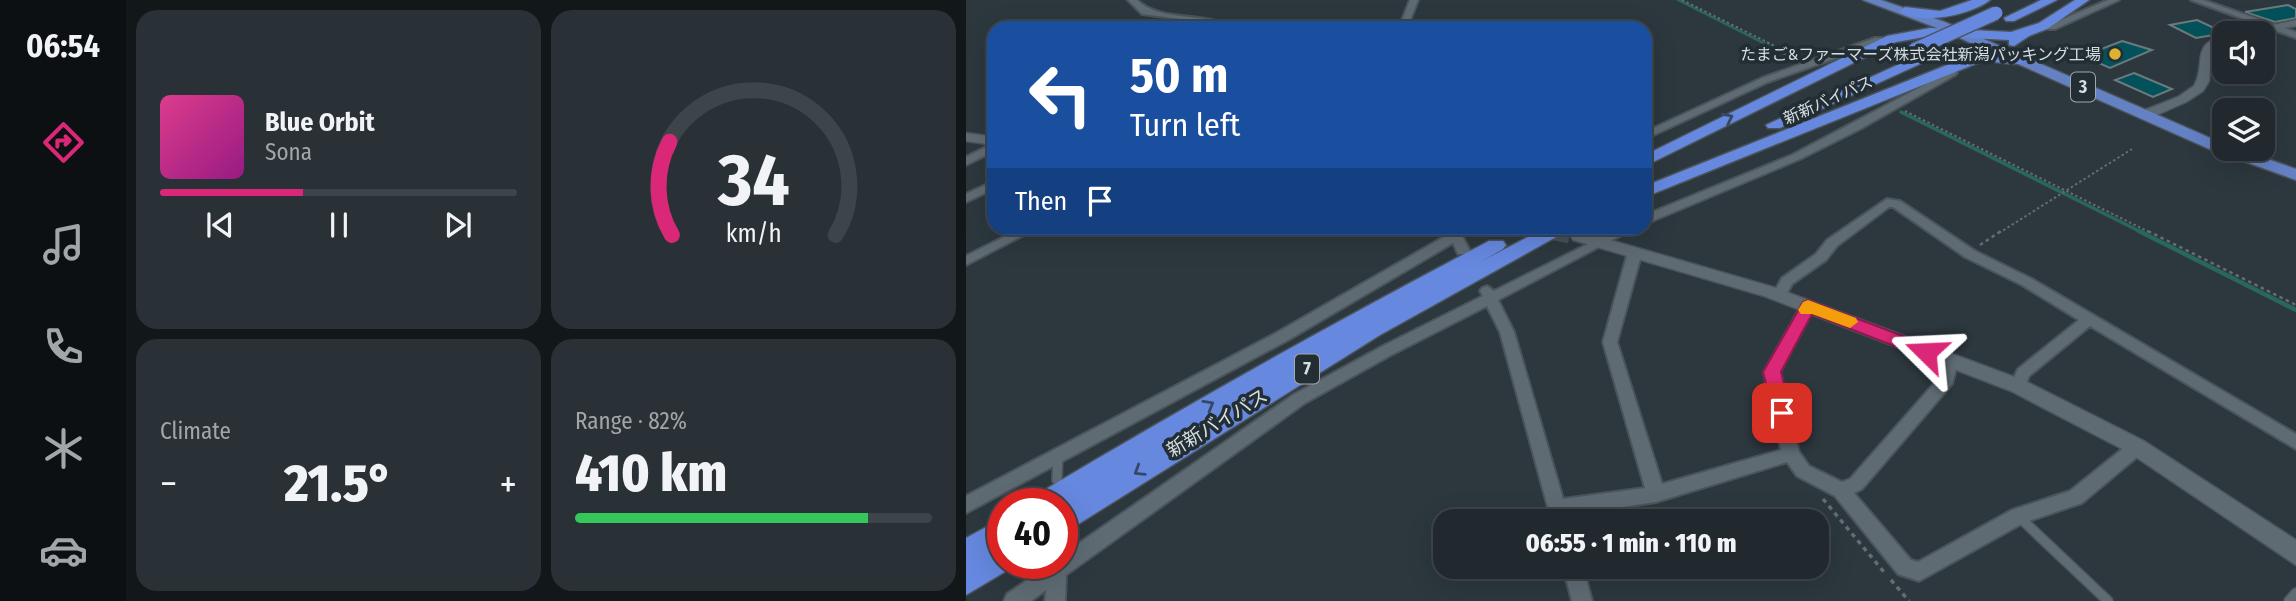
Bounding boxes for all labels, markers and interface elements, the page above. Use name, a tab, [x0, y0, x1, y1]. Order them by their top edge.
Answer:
map controls	[2212, 21, 2275, 161]
button: sound	[2212, 21, 2275, 84]
text: 06:54	[26, 27, 100, 65]
place label: たまご&ファーマーズ株式会社新潟パッキング工場	[1740, 45, 2101, 64]
text: 50 m	[1130, 46, 1228, 105]
marker: たまご&ファーマーズ株式会社新潟パッキング工場	[2107, 46, 2123, 62]
icon: left	[1015, 49, 1106, 140]
street label: 新新バイパス	[1780, 72, 1876, 128]
road number: 3	[2071, 72, 2095, 102]
button: layers	[2212, 98, 2275, 161]
text: Turn left	[1130, 106, 1240, 144]
text: Blue Orbit	[265, 107, 375, 138]
one-way arrow	[1721, 113, 1733, 127]
icon: directions	[39, 118, 88, 167]
text: Sona	[265, 138, 312, 166]
text: 34	[717, 138, 789, 225]
icon: arrive	[1081, 182, 1119, 220]
text: Then	[1015, 186, 1067, 217]
icon: previous	[201, 206, 239, 244]
icon: pause	[320, 206, 358, 244]
icon: next	[439, 206, 477, 244]
text: km/h	[726, 219, 781, 249]
icon: music	[39, 220, 88, 269]
position arrow	[1889, 315, 1963, 389]
icon: phone	[39, 322, 88, 371]
road number: 7	[1295, 354, 1319, 384]
pin	[1752, 383, 1812, 443]
street label: 新新バイパス	[1162, 384, 1272, 462]
icon: arrive	[1763, 394, 1801, 432]
one-way arrow	[1202, 400, 1215, 413]
text: Range · 82%	[575, 407, 687, 435]
text: Climate	[160, 417, 231, 445]
icon: climate	[39, 424, 88, 473]
text: 410 km	[575, 442, 727, 505]
text: 21.5°	[284, 452, 393, 515]
text: −	[160, 461, 177, 507]
text: +	[500, 461, 517, 507]
one-way arrow	[1133, 462, 1146, 475]
speed limit sign: 40	[987, 488, 1078, 579]
icon: car	[39, 526, 88, 575]
text: 06:55 · 1 min · 110 m	[1525, 528, 1737, 559]

